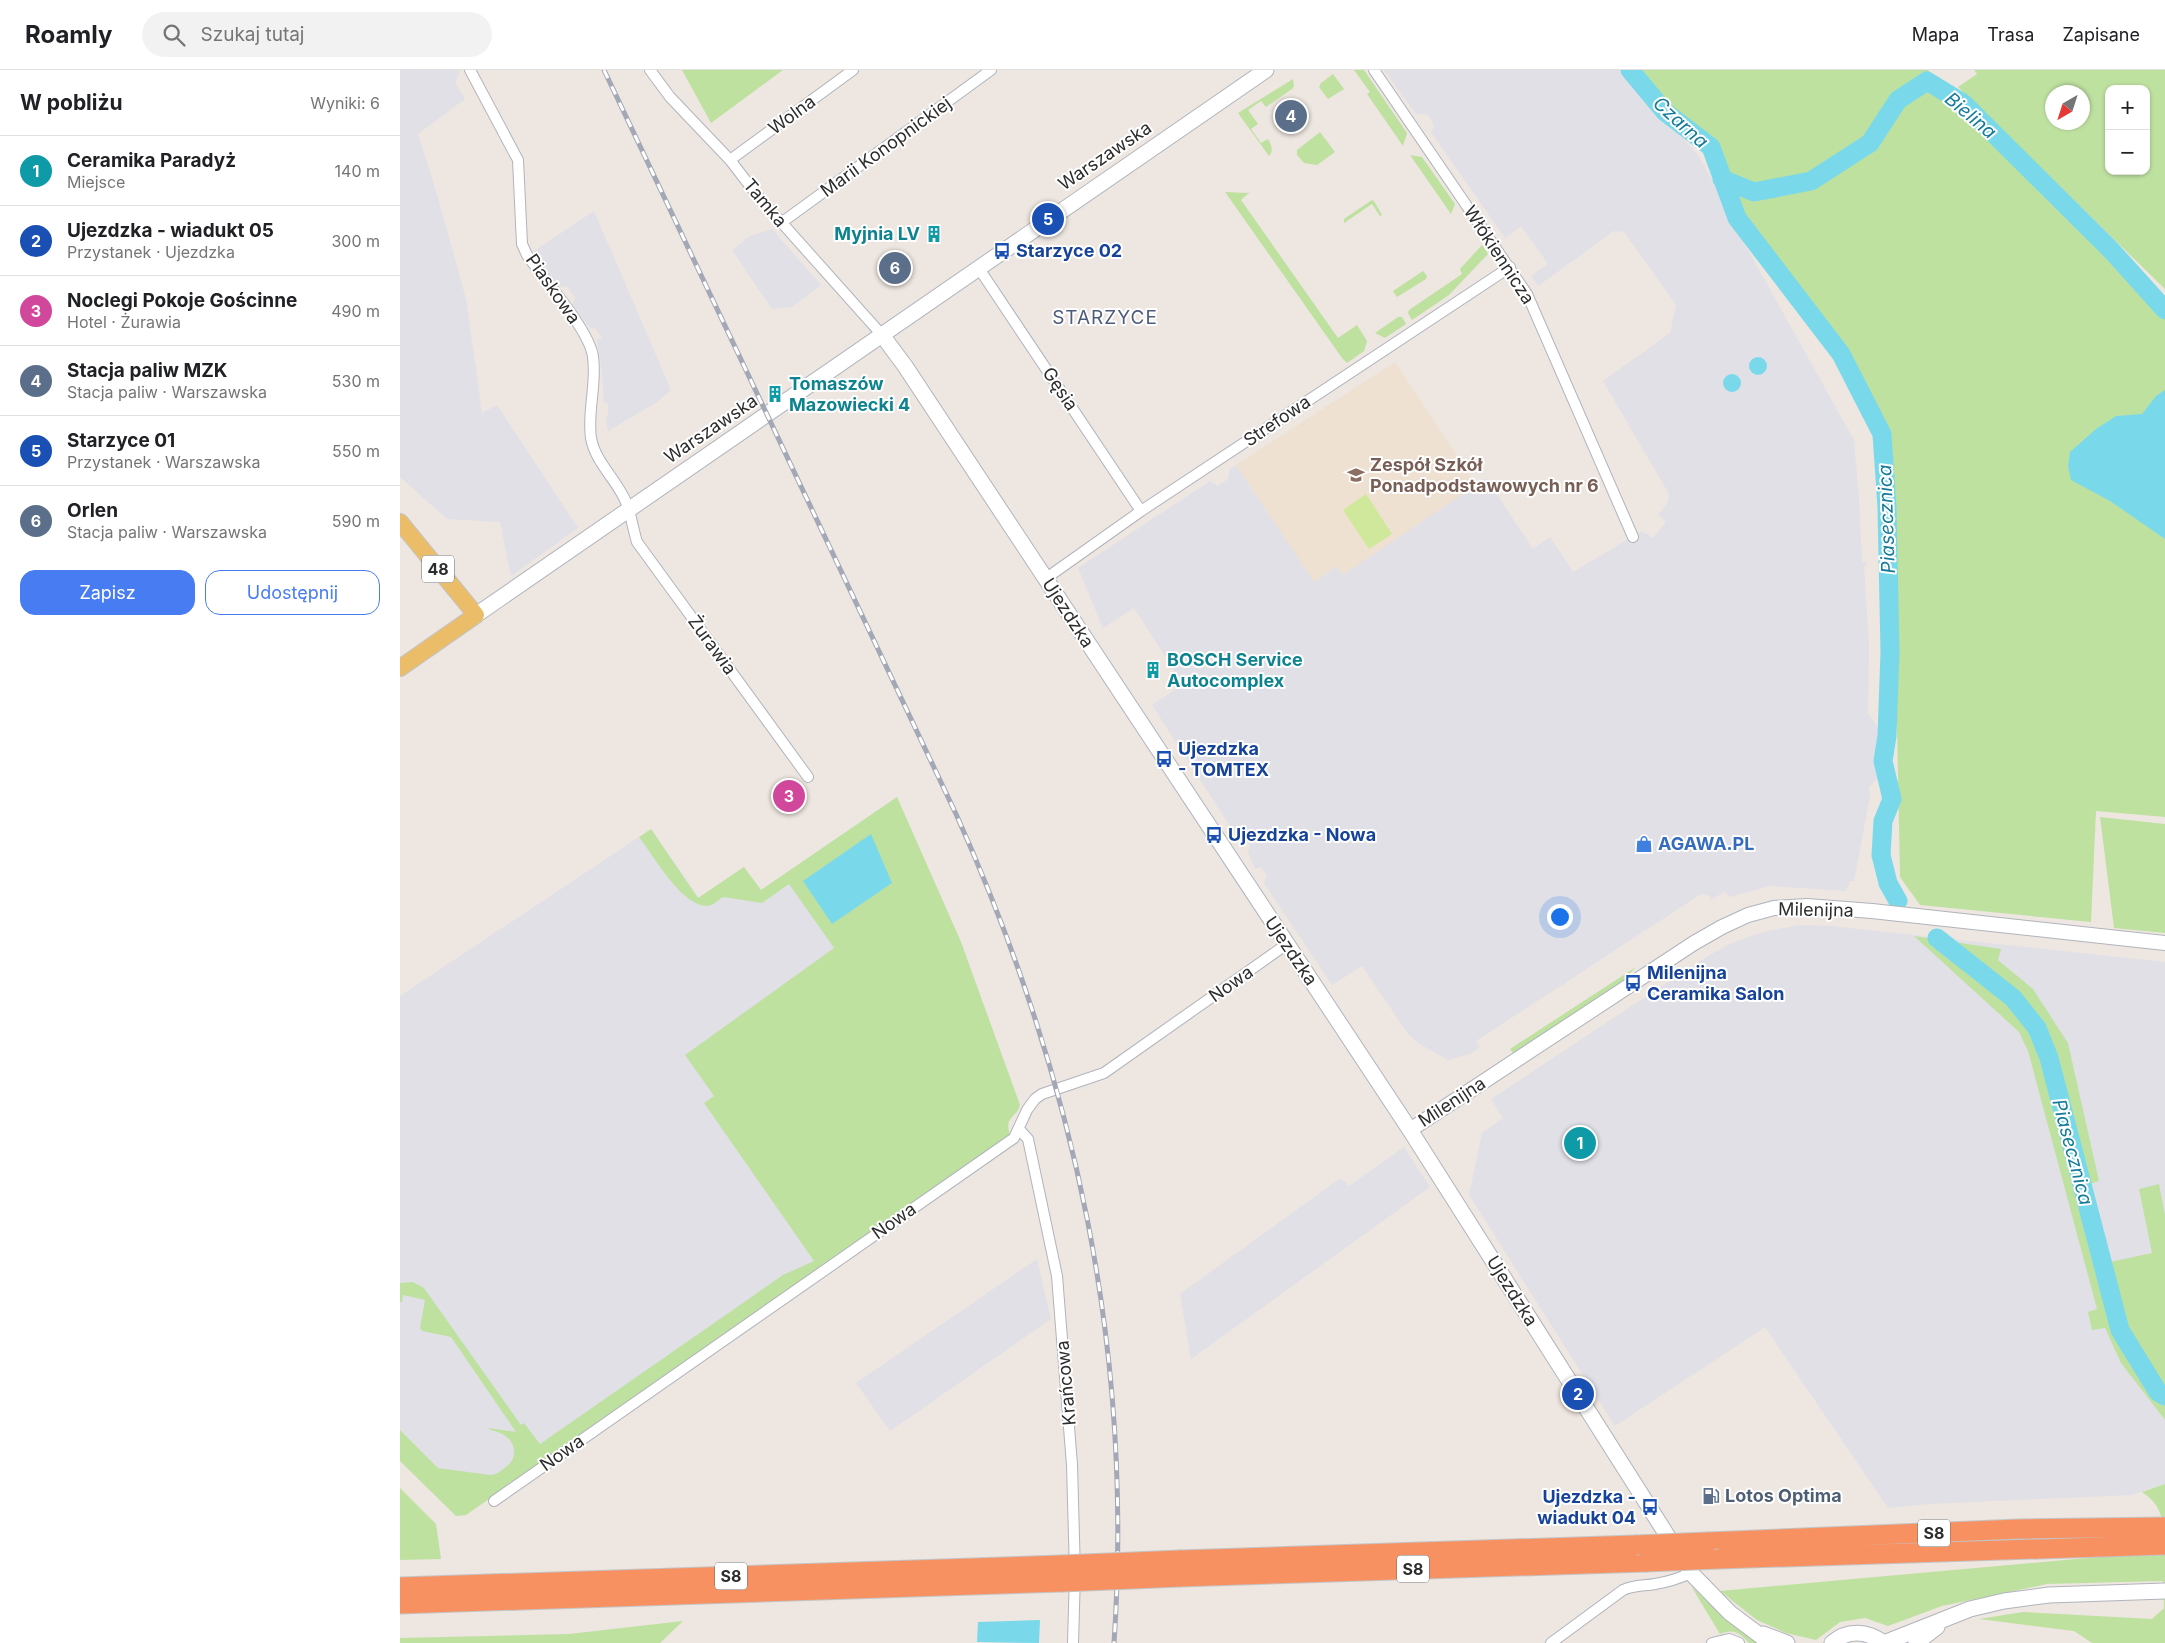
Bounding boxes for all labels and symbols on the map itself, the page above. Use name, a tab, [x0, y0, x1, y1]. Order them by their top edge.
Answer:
north arrow	[2045, 85, 2090, 130]
water label: Bielina	[1940, 87, 2001, 144]
street label: Wolna	[764, 91, 819, 139]
street label: Marii Konopnickiej	[816, 92, 955, 201]
water label: Czarna	[1648, 92, 1713, 153]
pin: 4	[1275, 97, 1307, 135]
street label: Warszawska	[1054, 117, 1155, 194]
street label: Tamka	[739, 174, 791, 231]
pin: 5	[1032, 200, 1064, 238]
street label: Włókiennicza	[1460, 201, 1539, 308]
place label: Myjnia LV	[834, 223, 920, 244]
building icon: Myjnia LV	[924, 224, 944, 244]
place label: Starzyce 02	[1016, 240, 1122, 261]
bus stop icon: Starzyce 02	[992, 241, 1012, 261]
pin: 6	[879, 249, 911, 287]
street label: Piaskowa	[522, 250, 585, 328]
district label: STARZYCE	[1052, 306, 1158, 329]
street label: Gęsia	[1038, 363, 1083, 414]
place label: Tomaszów Mazowiecki 4	[789, 373, 910, 415]
building icon: Tomaszów Mazowiecki 4	[765, 384, 785, 404]
street label: Warszawska	[660, 390, 761, 467]
street label: Strefowa	[1239, 391, 1314, 451]
place label: Zespół Szkół Ponadpodstawowych nr 6	[1370, 454, 1599, 496]
water label: Piasecznica	[1873, 464, 1900, 574]
school or university icon: Zespół Szkół Ponadpodstawowych nr 6	[1346, 465, 1366, 485]
road number: 48	[422, 556, 454, 582]
street label: Ujezdzka	[1038, 574, 1099, 651]
street label: Żurawia	[684, 610, 742, 678]
place label: BOSCH Service Autocomplex	[1167, 649, 1303, 691]
building icon: BOSCH Service Autocomplex	[1143, 660, 1163, 680]
place label: Ujezdzka - TOMTEX	[1178, 738, 1269, 780]
bus stop icon: Ujezdzka - TOMTEX	[1154, 749, 1174, 769]
pin: 3	[773, 777, 805, 815]
place label: Ujezdzka - Nowa	[1228, 824, 1376, 845]
bus stop icon: Ujezdzka - Nowa	[1204, 825, 1224, 845]
place label: AGAWA.PL	[1658, 833, 1754, 854]
shop icon: AGAWA.PL	[1634, 834, 1654, 854]
street label: Milenijna	[1778, 898, 1854, 921]
your location	[1547, 904, 1573, 930]
street label: Ujezdzka	[1261, 912, 1322, 989]
street label: Nowa	[1205, 961, 1257, 1006]
place label: Milenijna Ceramika Salon	[1647, 962, 1784, 1004]
bus stop icon: Milenijna Ceramika Salon	[1623, 973, 1643, 993]
street label: Milenijna	[1414, 1072, 1489, 1131]
water label: Piasecznica	[2047, 1097, 2098, 1208]
pin: 1	[1564, 1124, 1596, 1162]
street label: Nowa	[868, 1198, 920, 1243]
street label: Ujezdzka	[1483, 1252, 1542, 1330]
street label: Krańcowa	[1051, 1340, 1080, 1426]
pin: 2	[1562, 1375, 1594, 1413]
street label: Nowa	[536, 1430, 588, 1475]
place label: Lotos Optima	[1725, 1485, 1842, 1506]
place label: Ujezdzka - wiadukt 04	[1537, 1486, 1636, 1528]
fuel station icon: Lotos Optima	[1701, 1486, 1721, 1506]
bus stop icon: Ujezdzka - wiadukt 04	[1640, 1497, 1660, 1517]
road number: S8	[1918, 1520, 1950, 1546]
road number: S8	[1397, 1556, 1429, 1582]
road number: S8	[715, 1562, 747, 1590]

